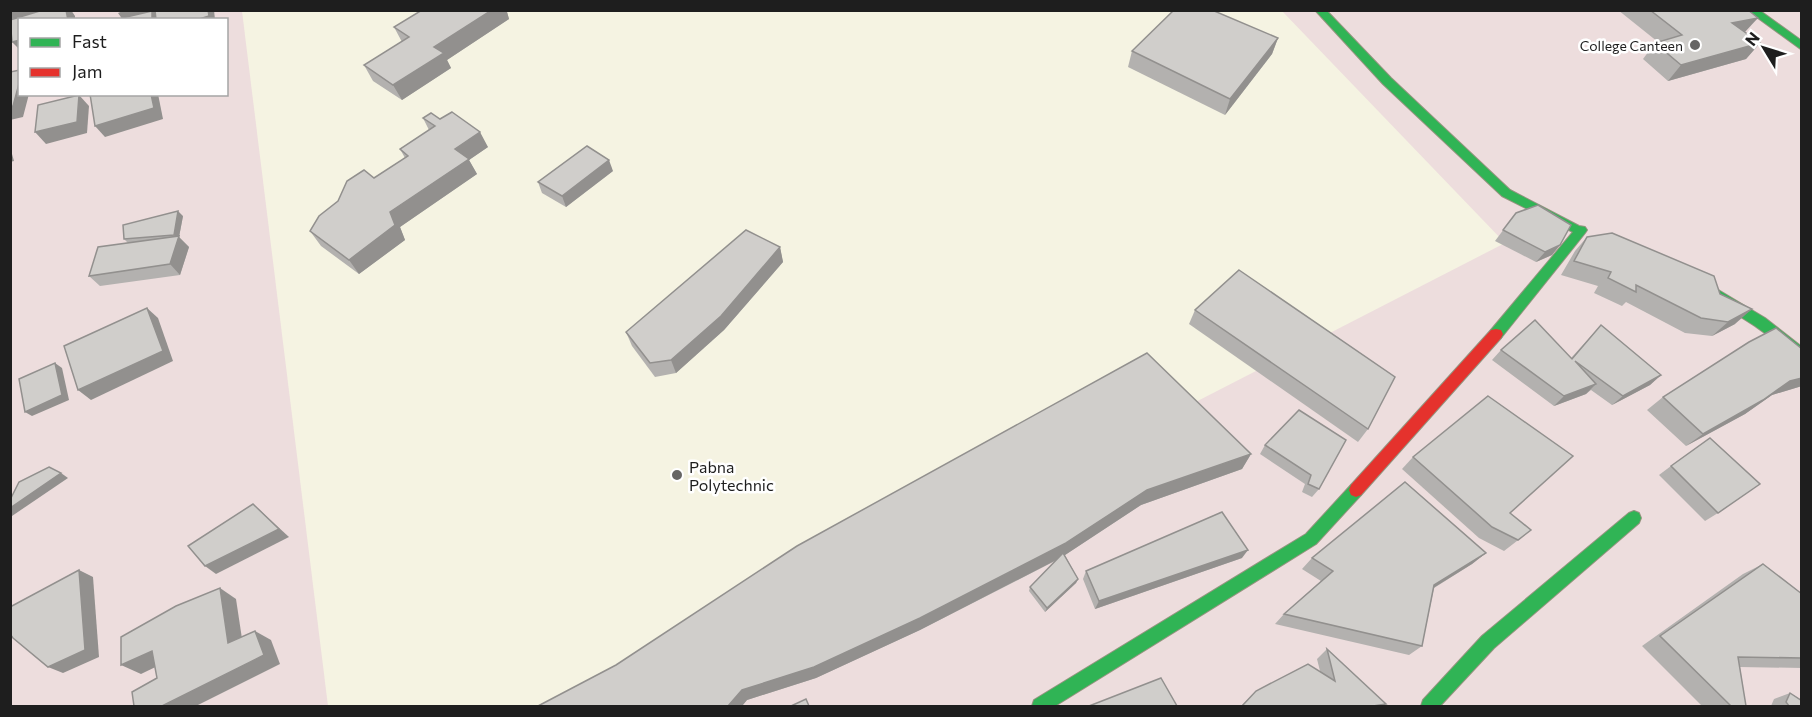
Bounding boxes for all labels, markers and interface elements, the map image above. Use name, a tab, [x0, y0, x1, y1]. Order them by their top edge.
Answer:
legend	[18, 18, 228, 96]
north arrow	[1734, 18, 1794, 78]
text: N	[1741, 28, 1763, 49]
text: Fast	[72, 30, 107, 52]
place label: College Canteen	[1580, 37, 1683, 54]
marker: College Canteen	[1688, 38, 1702, 52]
text: Jam	[72, 60, 102, 82]
place label: Pabna Polytechnic	[689, 457, 774, 494]
marker: Pabna Polytechnic	[670, 468, 684, 482]

